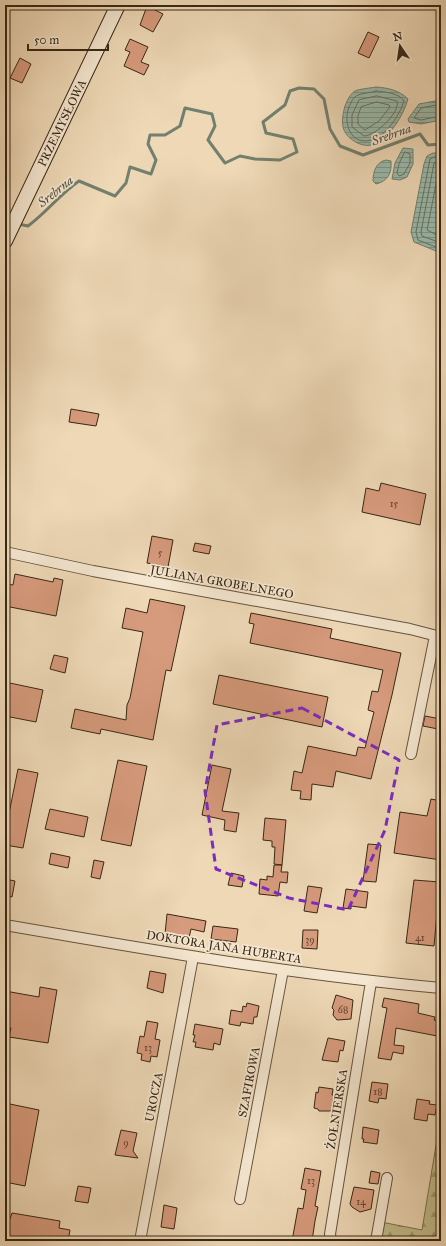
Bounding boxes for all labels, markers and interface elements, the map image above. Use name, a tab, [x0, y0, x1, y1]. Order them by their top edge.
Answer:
scale bar	[28, 26, 108, 52]
north arrow	[380, 26, 420, 66]
text: N	[392, 29, 405, 44]
text: 50 m	[34, 33, 59, 47]
street label: PRZEMYSŁOWA	[35, 77, 89, 169]
water label: Srebrna	[368, 120, 413, 150]
water label: Srebrna	[34, 173, 77, 212]
house number: 15	[390, 498, 399, 510]
house number: 5	[158, 547, 163, 559]
street label: JULIANA GROBELNEGO	[147, 562, 295, 602]
street label: DOKTORA JANA HUBERTA	[145, 928, 303, 967]
house number: 41	[415, 932, 425, 944]
house number: 39	[305, 934, 315, 946]
house number: 68	[338, 1004, 348, 1016]
house number: 13	[144, 1042, 152, 1054]
street label: SZAFIROWA	[235, 1046, 263, 1118]
street label: ŻOŁNIERSKA	[323, 1068, 350, 1150]
street label: UROCZA	[142, 1071, 166, 1123]
house number: 18	[373, 1086, 383, 1098]
house number: 9	[123, 1137, 129, 1149]
house number: 13	[307, 1175, 315, 1187]
house number: 14	[356, 1196, 366, 1208]

